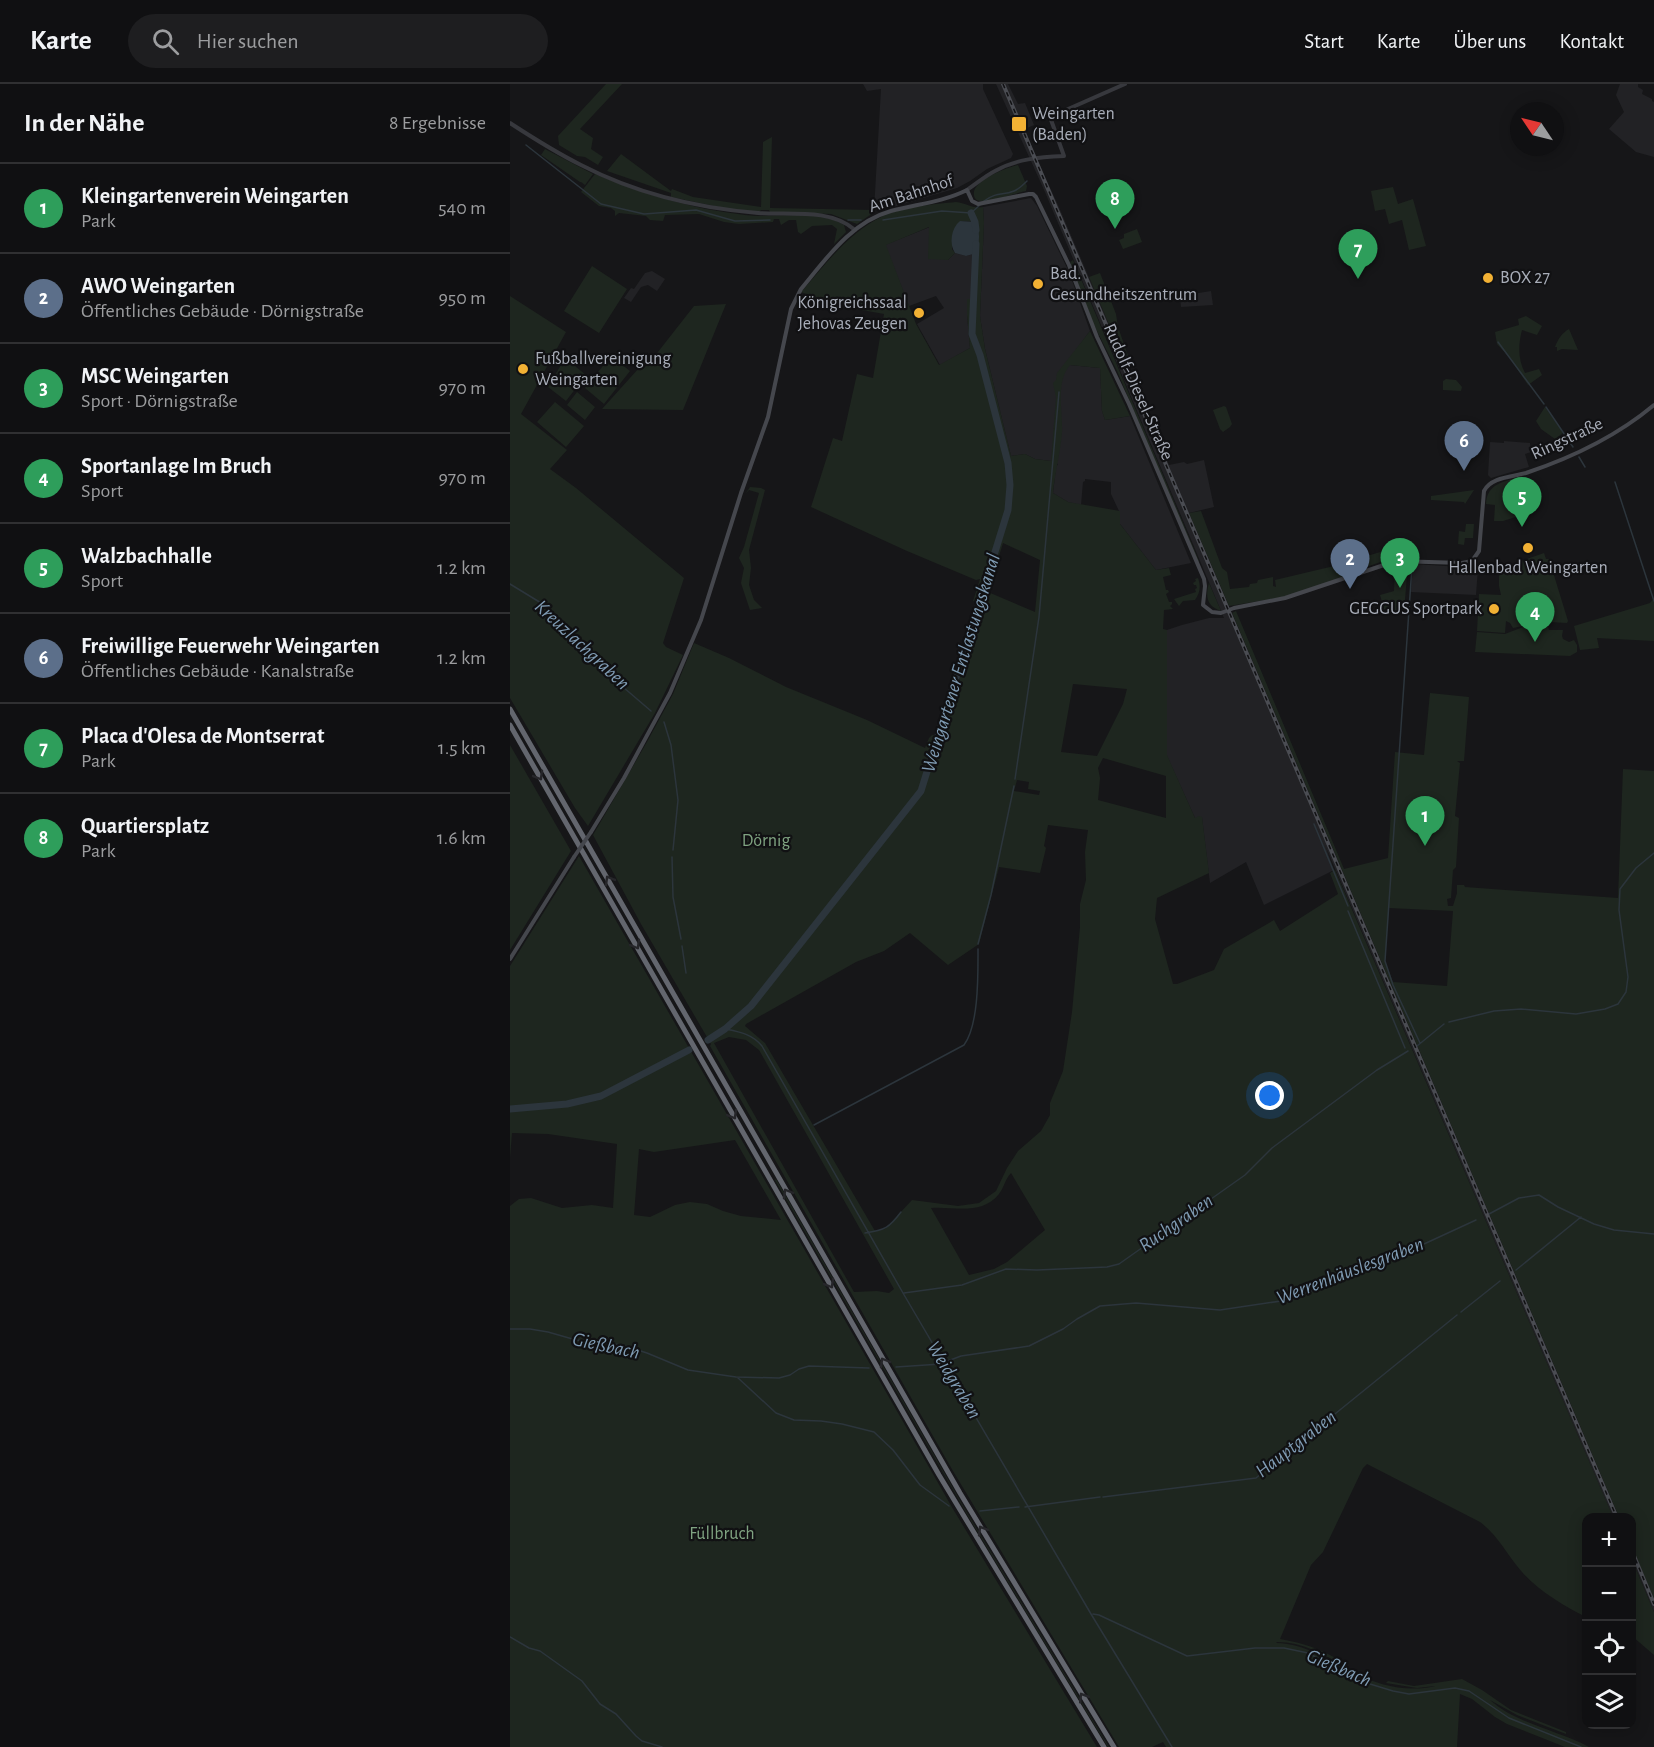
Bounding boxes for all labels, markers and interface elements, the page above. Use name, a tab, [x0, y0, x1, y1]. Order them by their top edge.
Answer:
search box	[128, 14, 548, 68]
icon: search	[149, 25, 182, 58]
text: Karte	[30, 27, 92, 55]
text: Hier suchen	[197, 30, 299, 52]
text: Start	[1304, 31, 1344, 52]
text: Karte	[1377, 31, 1420, 52]
text: Über uns	[1453, 31, 1526, 52]
text: Kontakt	[1559, 31, 1624, 52]
north arrow	[1510, 102, 1564, 156]
place label: Weingarten (Baden)	[1032, 105, 1115, 144]
text: In der Nähe	[24, 110, 144, 136]
text: 8 Ergebnisse	[389, 113, 486, 133]
marker: Weingarten (Baden)	[1010, 115, 1028, 133]
street label: Am Bahnhof	[867, 171, 957, 216]
pin: 8	[1096, 180, 1134, 229]
text: Kleingartenverein Weingarten	[81, 185, 349, 207]
text: 1	[40, 198, 47, 218]
text: 540 m	[438, 198, 486, 218]
text: Park	[81, 211, 116, 231]
pin: 7	[1338, 230, 1378, 279]
place label: Bad. Gesundheitszentrum	[1050, 265, 1197, 304]
place label: BOX 27	[1500, 269, 1550, 287]
marker: BOX 27	[1481, 271, 1495, 285]
text: AWO Weingarten	[81, 275, 235, 297]
marker: Bad. Gesundheitszentrum	[1031, 277, 1045, 291]
text: 2	[39, 288, 48, 308]
text: 950 m	[438, 288, 486, 308]
place label: Königreichssaal Jehovas Zeugen	[797, 294, 907, 333]
text: Öffentliches Gebäude · Dörnigstraße	[81, 301, 364, 321]
marker: Königreichssaal Jehovas Zeugen	[912, 306, 926, 320]
street label: Rudolf-Diesel-Straße	[1100, 321, 1176, 463]
place label: Fußballvereinigung Weingarten	[535, 350, 671, 389]
marker: Fußballvereinigung Weingarten	[516, 362, 530, 376]
text: MSC Weingarten	[81, 365, 229, 387]
text: 3	[39, 378, 48, 398]
text: 970 m	[438, 378, 486, 398]
text: Sport · Dörnigstraße	[81, 391, 238, 411]
street label: Ringstraße	[1528, 415, 1606, 463]
pin: 6	[1444, 422, 1484, 471]
text: Sportanlage Im Bruch	[81, 455, 272, 477]
text: 4	[38, 468, 49, 488]
text: 970 m	[438, 468, 486, 488]
pin: 5	[1502, 478, 1542, 527]
text: Sport	[81, 481, 123, 501]
pin: 3	[1380, 538, 1420, 588]
pin: 2	[1330, 540, 1370, 589]
marker: Hallenbad Weingarten	[1521, 541, 1535, 555]
text: Walzbachhalle	[81, 545, 212, 567]
water label: Weingartener Entlastungskanal	[918, 551, 1004, 775]
text: 5	[39, 558, 48, 578]
text: 1.2 km	[437, 558, 486, 578]
place label: Hallenbad Weingarten	[1448, 559, 1608, 577]
text: Sport	[81, 571, 123, 591]
pin: 4	[1516, 592, 1554, 642]
water label: Kreuzlachgraben	[531, 596, 633, 694]
place label: GEGGUS Sportpark	[1349, 600, 1483, 618]
marker: GEGGUS Sportpark	[1487, 602, 1501, 616]
text: Freiwillige Feuerwehr Weingarten	[81, 635, 380, 657]
text: 6	[39, 648, 48, 668]
text: 1.2 km	[437, 648, 486, 668]
text: Öffentliches Gebäude · Kanalstraße	[81, 661, 354, 681]
text: Placa d'Olesa de Montserrat	[81, 725, 324, 747]
text: 7	[39, 738, 48, 758]
text: 1.5 km	[438, 738, 486, 758]
text: Park	[81, 751, 116, 771]
one-way arrow	[532, 770, 543, 780]
pin: 1	[1406, 796, 1444, 846]
text: Quartiersplatz	[81, 815, 209, 837]
text: 8	[39, 828, 48, 848]
text: 1.6 km	[437, 828, 486, 848]
park label: Dörnig	[742, 832, 790, 850]
text: Park	[81, 841, 116, 861]
one-way arrow	[604, 876, 616, 886]
one-way arrow	[629, 939, 640, 949]
your location	[1255, 1081, 1284, 1110]
one-way arrow	[726, 1108, 737, 1119]
one-way arrow	[783, 1188, 795, 1199]
water label: Ruchgraben	[1135, 1190, 1217, 1256]
water label: Werrenhäuslesgraben	[1274, 1234, 1426, 1308]
one-way arrow	[823, 1278, 834, 1288]
water label: Gießbach	[571, 1329, 641, 1363]
water label: Weidgraben	[923, 1338, 985, 1422]
one-way arrow	[880, 1358, 892, 1368]
water label: Hauptgraben	[1252, 1407, 1340, 1481]
map controls	[1582, 1513, 1636, 1729]
button: +	[1582, 1513, 1636, 1567]
park label: Füllbruch	[689, 1525, 755, 1543]
one-way arrow	[978, 1526, 990, 1536]
button: −	[1582, 1567, 1636, 1621]
button: locate	[1582, 1621, 1636, 1675]
water label: Gießbach	[1304, 1645, 1374, 1691]
button: layers	[1582, 1675, 1636, 1729]
one-way arrow	[1079, 1693, 1091, 1703]

